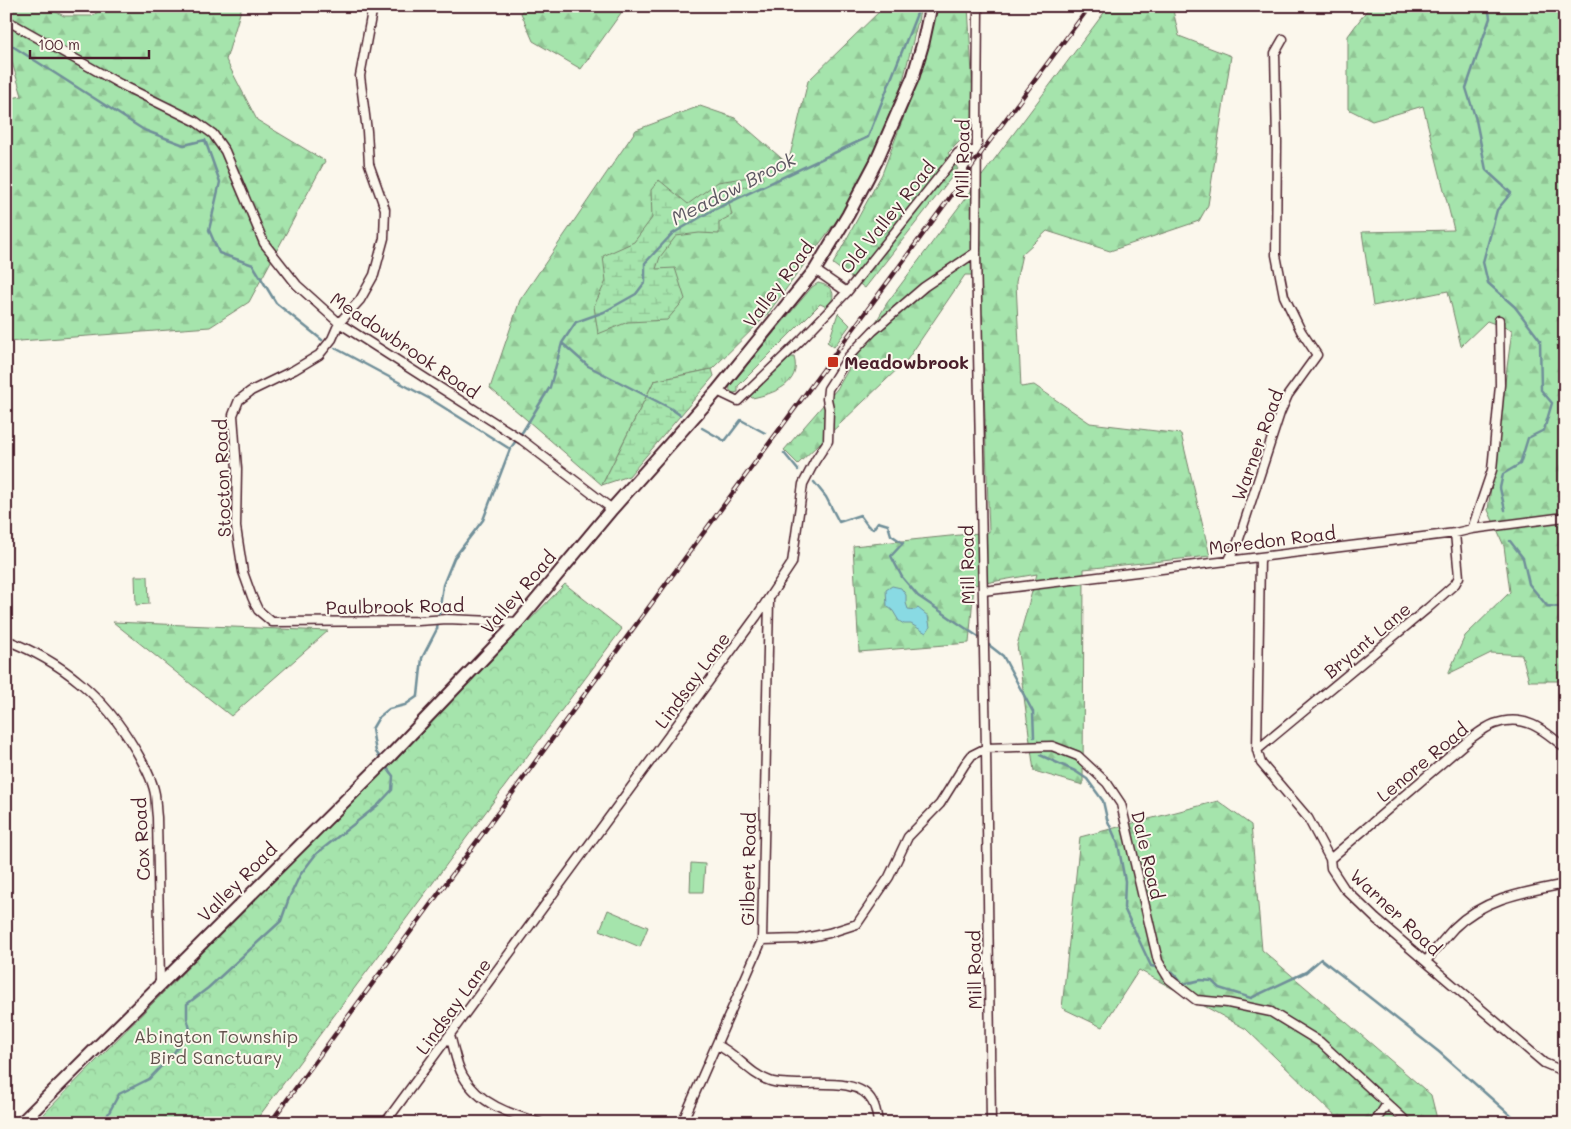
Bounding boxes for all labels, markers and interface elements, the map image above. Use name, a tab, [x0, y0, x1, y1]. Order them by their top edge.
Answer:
scale bar	[30, 28, 149, 60]
text: 100 m	[38, 34, 80, 54]
street label: Mill Road	[949, 119, 975, 199]
water label: Meadow Brook	[666, 145, 800, 230]
street label: Old Valley Road	[834, 155, 940, 279]
street label: Valley Road	[737, 236, 819, 332]
street label: Meadowbrook Road	[326, 286, 484, 404]
place label: Meadowbrook	[844, 350, 969, 374]
marker: Meadowbrook	[826, 355, 840, 369]
street label: Warner Road	[1226, 386, 1288, 504]
street label: Stocton Road	[208, 418, 236, 538]
street label: Moredon Road	[1207, 520, 1337, 560]
street label: Mill Road	[954, 525, 980, 605]
street label: Valley Road	[475, 545, 561, 639]
street label: Paulbrook Road	[326, 593, 464, 619]
street label: Bryant Lane	[1319, 597, 1415, 683]
street label: Lindsay Lane	[649, 627, 735, 733]
street label: Lenore Road	[1371, 717, 1473, 807]
street label: Cox Road	[127, 797, 155, 881]
street label: Dale Road	[1126, 809, 1170, 901]
street label: Gilbert Road	[735, 812, 761, 926]
street label: Valley Road	[192, 837, 282, 927]
street label: Warner Road	[1345, 863, 1447, 961]
street label: Mill Road	[961, 930, 987, 1010]
street label: Lindsay Lane	[410, 953, 496, 1059]
park label: Abington Township Bird Sanctuary	[134, 1024, 298, 1069]

